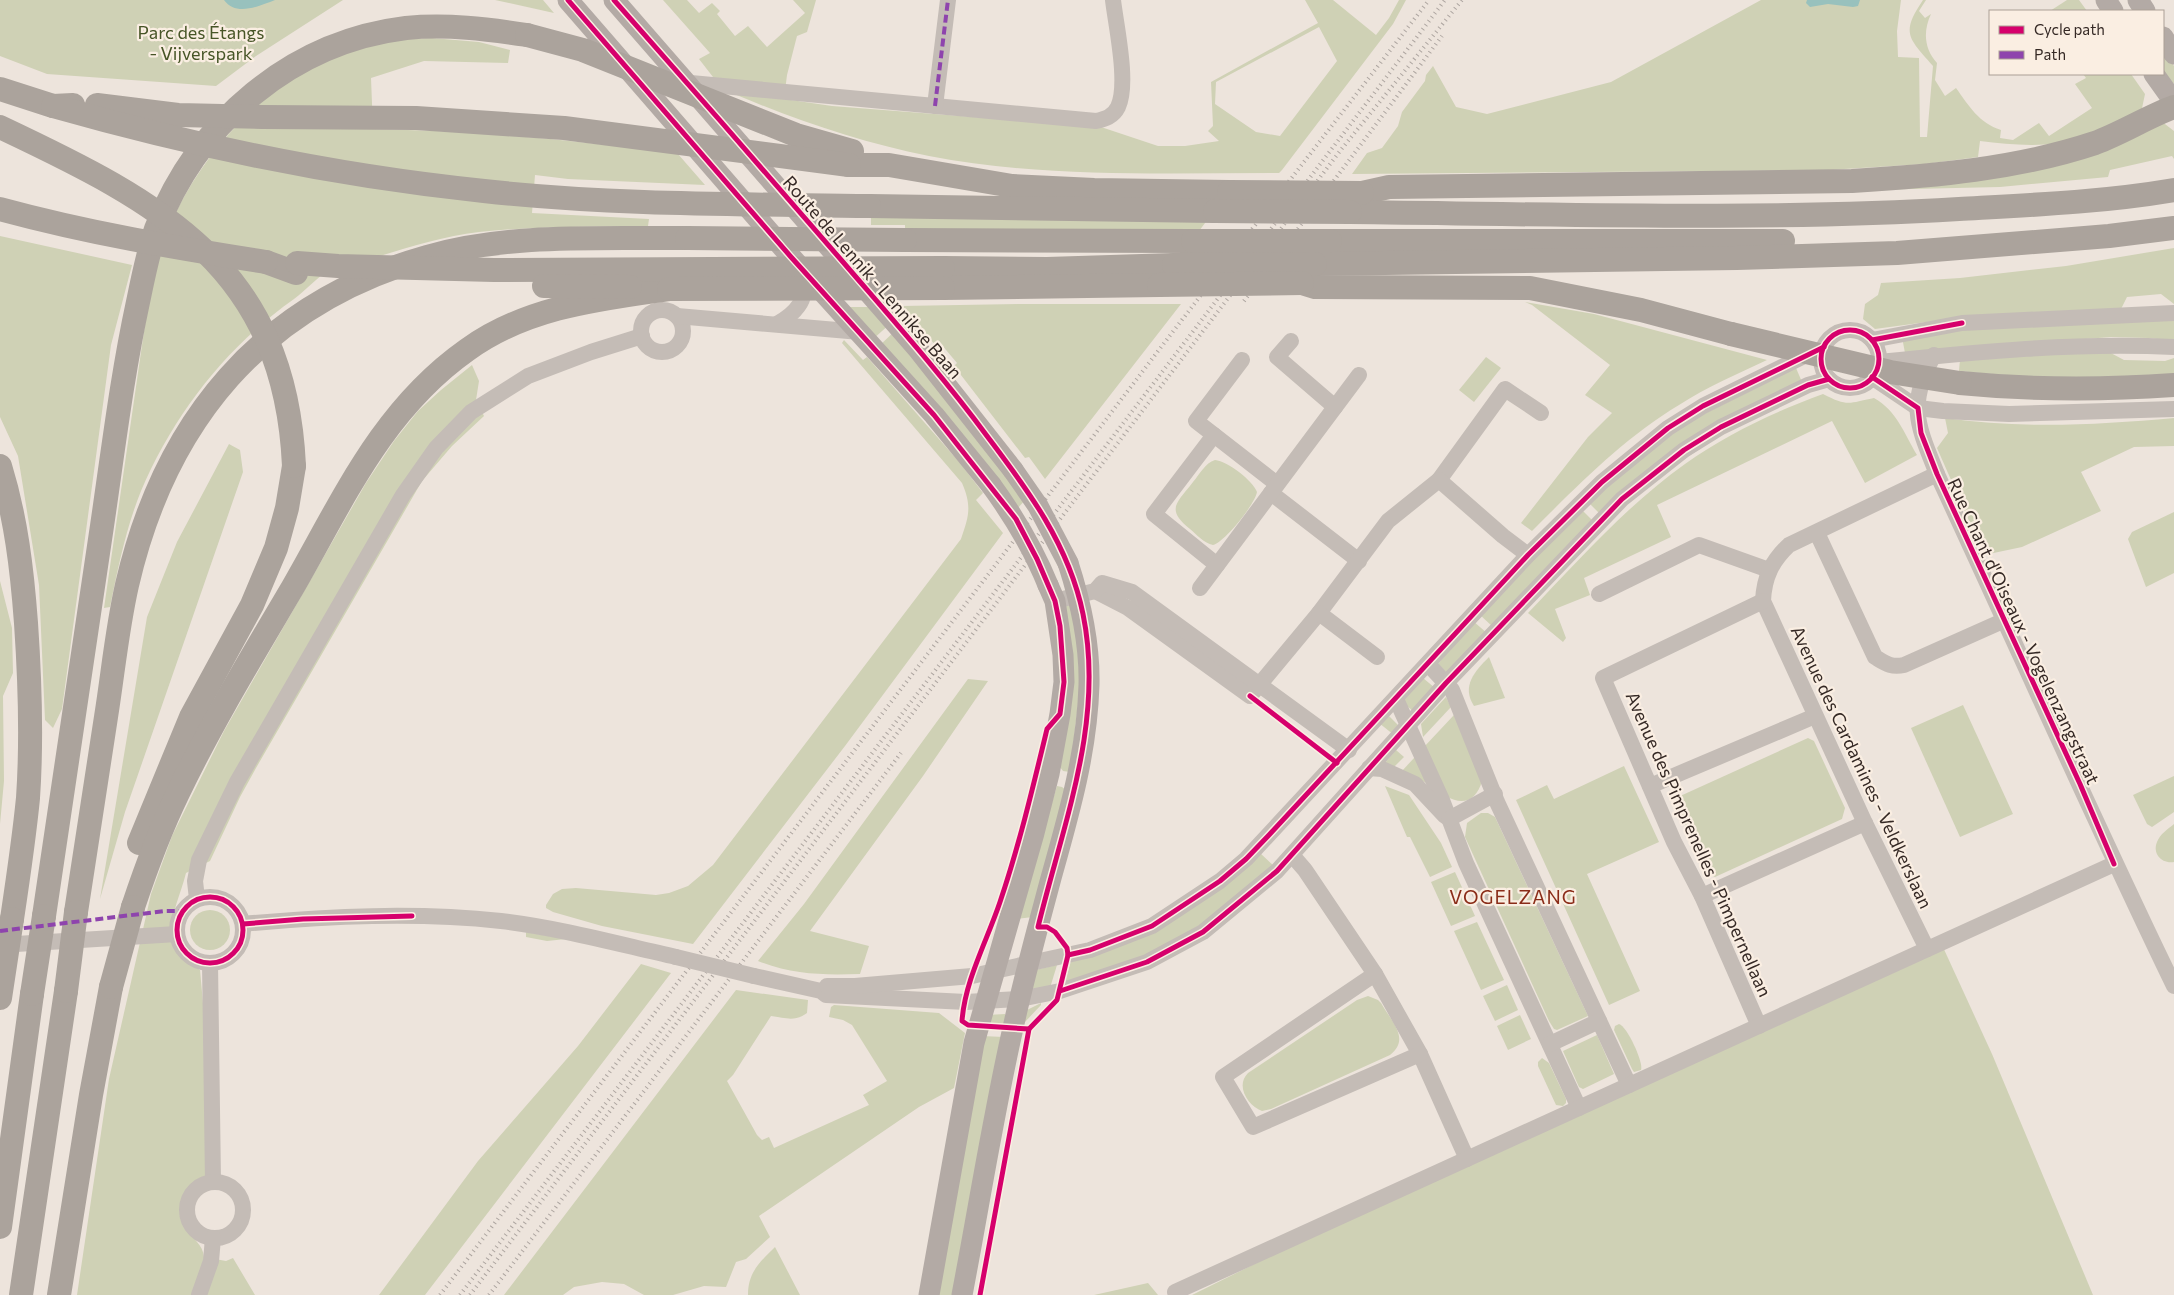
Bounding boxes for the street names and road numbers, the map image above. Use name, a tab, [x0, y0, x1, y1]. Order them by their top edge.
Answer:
street label: Route de Lennik - Lennikse Baan	[779, 171, 967, 383]
street label: Rue Chant d'Oiseaux - Vogelenzangstraat	[1943, 474, 2105, 788]
street label: Avenue des Cardamines - Veldkerslaan	[1787, 622, 1937, 912]
street label: Avenue des Pimprenelles - Pimpernellaan	[1621, 688, 1777, 1000]

